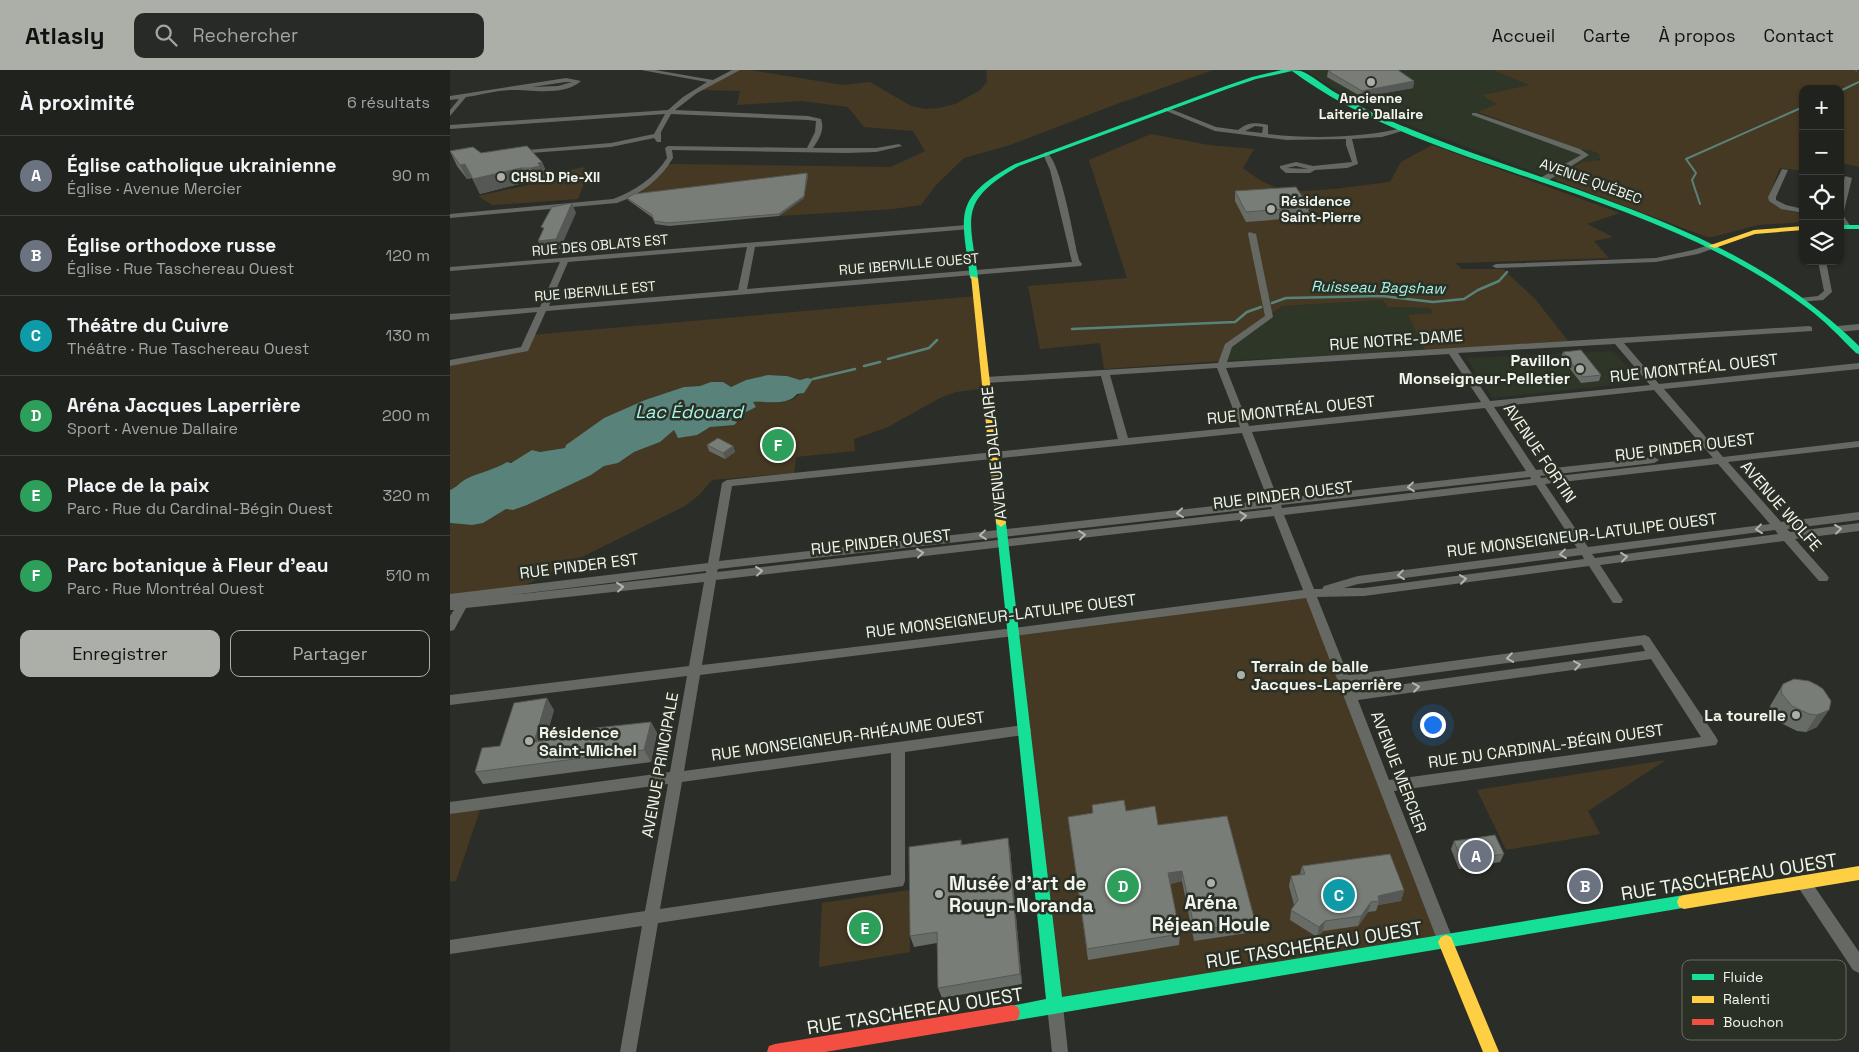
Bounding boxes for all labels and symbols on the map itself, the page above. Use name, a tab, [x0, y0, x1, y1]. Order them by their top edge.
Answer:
marker: Ancienne Laiterie Dallaire	[1365, 76, 1377, 88]
place label: Ancienne Laiterie Dallaire	[1319, 89, 1423, 123]
street label: AVENUE QUÉBEC	[1537, 154, 1645, 208]
place label: CHSLD Pie-XII	[511, 168, 600, 186]
marker: CHSLD Pie-XII	[495, 171, 507, 183]
place label: Résidence Saint-Pierre	[1281, 192, 1361, 226]
marker: Résidence Saint-Pierre	[1265, 203, 1277, 215]
street label: RUE DES OBLATS EST	[531, 230, 669, 260]
street label: RUE IBERVILLE OUEST	[838, 249, 980, 279]
water label: Ruisseau Bagshaw	[1311, 276, 1447, 298]
street label: RUE IBERVILLE EST	[533, 277, 657, 305]
street label: RUE NOTRE-DAME	[1329, 325, 1463, 355]
street label: RUE MONTRÉAL OUEST	[1609, 349, 1779, 387]
place label: Pavillon Monseigneur-Pelletier	[1399, 350, 1570, 389]
marker: Pavillon Monseigneur-Pelletier	[1574, 363, 1586, 375]
street label: AVENUE DALLAIRE	[977, 385, 1011, 521]
street label: RUE MONTRÉAL OUEST	[1206, 391, 1376, 429]
street label: AVENUE FORTIN	[1499, 399, 1581, 507]
water label: Lac Édouard	[635, 400, 745, 423]
pin: F	[762, 426, 794, 464]
street label: RUE PINDER OUEST	[1614, 428, 1756, 466]
street label: AVENUE WOLFE	[1736, 456, 1826, 556]
street label: RUE PINDER OUEST	[1212, 476, 1354, 514]
one-way arrow	[1406, 481, 1414, 492]
one-way arrow	[1175, 507, 1183, 518]
street label: RUE MONSEIGNEUR-LATULIPE OUEST	[1446, 508, 1718, 562]
one-way arrow	[1240, 511, 1248, 522]
one-way arrow	[1754, 523, 1762, 534]
street label: RUE PINDER OUEST	[810, 524, 952, 560]
one-way arrow	[1833, 525, 1842, 535]
one-way arrow	[979, 529, 987, 540]
one-way arrow	[1078, 530, 1086, 541]
street label: RUE PINDER EST	[518, 548, 640, 584]
one-way arrow	[917, 548, 925, 559]
one-way arrow	[1558, 548, 1566, 559]
one-way arrow	[1621, 552, 1629, 563]
one-way arrow	[755, 566, 763, 577]
one-way arrow	[1397, 569, 1405, 580]
one-way arrow	[1459, 574, 1468, 584]
one-way arrow	[616, 582, 624, 593]
street label: RUE MONSEIGNEUR-LATULIPE OUEST	[865, 589, 1137, 643]
one-way arrow	[1505, 652, 1513, 663]
place label: Terrain de balle Jacques-Laperrière	[1251, 656, 1402, 695]
one-way arrow	[1574, 660, 1582, 671]
marker: Terrain de balle Jacques-Laperrière	[1235, 669, 1247, 681]
one-way arrow	[1413, 682, 1421, 693]
street label: AVENUE PRINCIPALE	[637, 691, 683, 839]
place label: La tourelle	[1704, 705, 1786, 726]
street label: RUE MONSEIGNEUR-RHÉAUME OUEST	[710, 706, 986, 766]
street label: AVENUE MERCIER	[1366, 708, 1432, 836]
marker: La tourelle	[1790, 709, 1802, 721]
your location	[1420, 712, 1446, 738]
street label: RUE DU CARDINAL-BÉGIN OUEST	[1427, 719, 1665, 773]
place label: Résidence Saint-Michel	[539, 722, 637, 761]
marker: Résidence Saint-Michel	[523, 735, 535, 747]
pin: A	[1460, 837, 1492, 875]
street label: RUE TASCHEREAU OUEST	[1619, 848, 1839, 906]
pin: D	[1107, 867, 1139, 905]
pin: B	[1569, 867, 1601, 905]
place label: Musée d'art de Rouyn-Noranda	[949, 871, 1093, 918]
pin: C	[1323, 876, 1355, 914]
marker: Aréna Réjean Houle	[1205, 877, 1217, 889]
marker: Musée d'art de Rouyn-Noranda	[933, 888, 945, 900]
place label: Aréna Réjean Houle	[1152, 890, 1270, 937]
pin: E	[849, 909, 881, 947]
street label: RUE TASCHEREAU OUEST	[1204, 916, 1424, 974]
legend	[1682, 960, 1846, 1040]
text: Fluide	[1723, 968, 1763, 986]
street label: RUE TASCHEREAU OUEST	[805, 982, 1025, 1040]
text: Ralenti	[1723, 990, 1770, 1008]
text: Bouchon	[1723, 1013, 1784, 1031]

